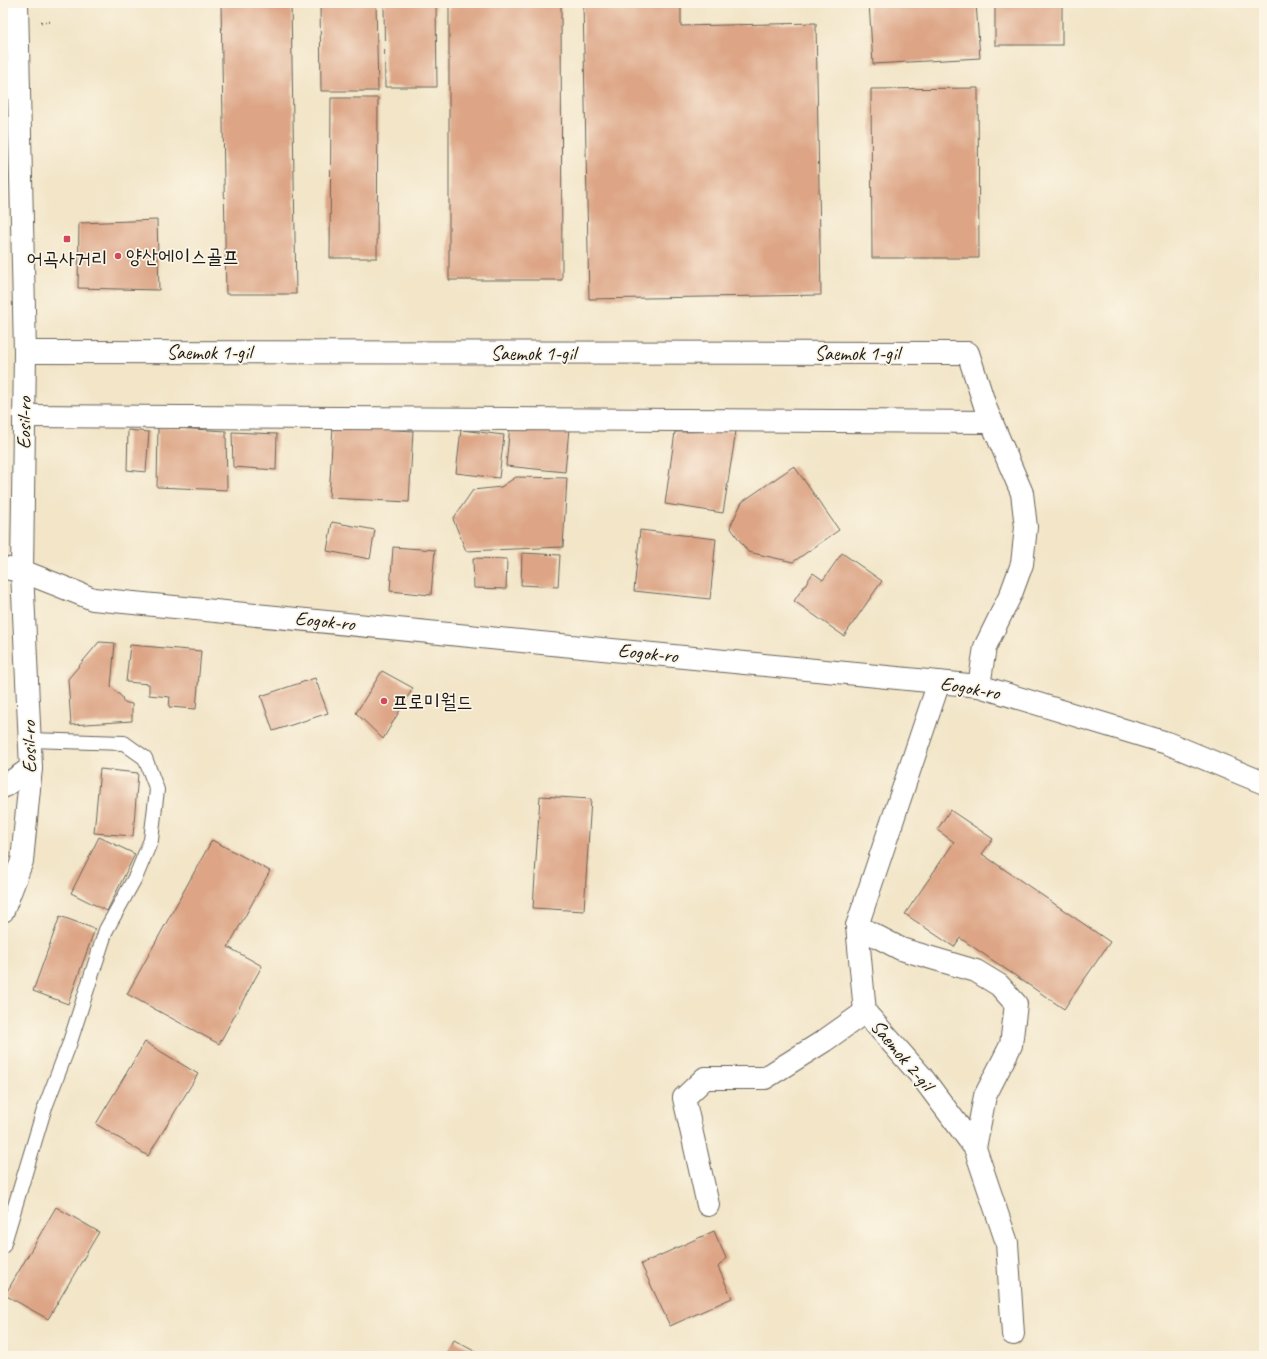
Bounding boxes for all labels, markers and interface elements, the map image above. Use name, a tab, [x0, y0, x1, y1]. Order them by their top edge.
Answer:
marker: 어곡사거리	[62, 234, 72, 244]
place label: 양산에이스골프	[126, 244, 239, 269]
place label: 어곡사거리	[27, 246, 107, 271]
marker: 양산에이스골프	[113, 251, 123, 261]
street label: Saemok 1-gil	[166, 340, 255, 365]
street label: Saemok 1-gil	[490, 341, 579, 366]
street label: Saemok 1-gil	[814, 341, 903, 366]
street label: Eosil-ro	[11, 396, 37, 449]
street label: Eogok-ro	[294, 605, 357, 637]
street label: Eogok-ro	[617, 637, 680, 669]
street label: Eogok-ro	[938, 670, 1003, 706]
place label: 프로미월드	[392, 689, 472, 714]
marker: 프로미월드	[379, 696, 389, 706]
street label: Eosil-ro	[16, 720, 42, 773]
street label: Saemok 2-gil	[865, 1014, 941, 1098]

